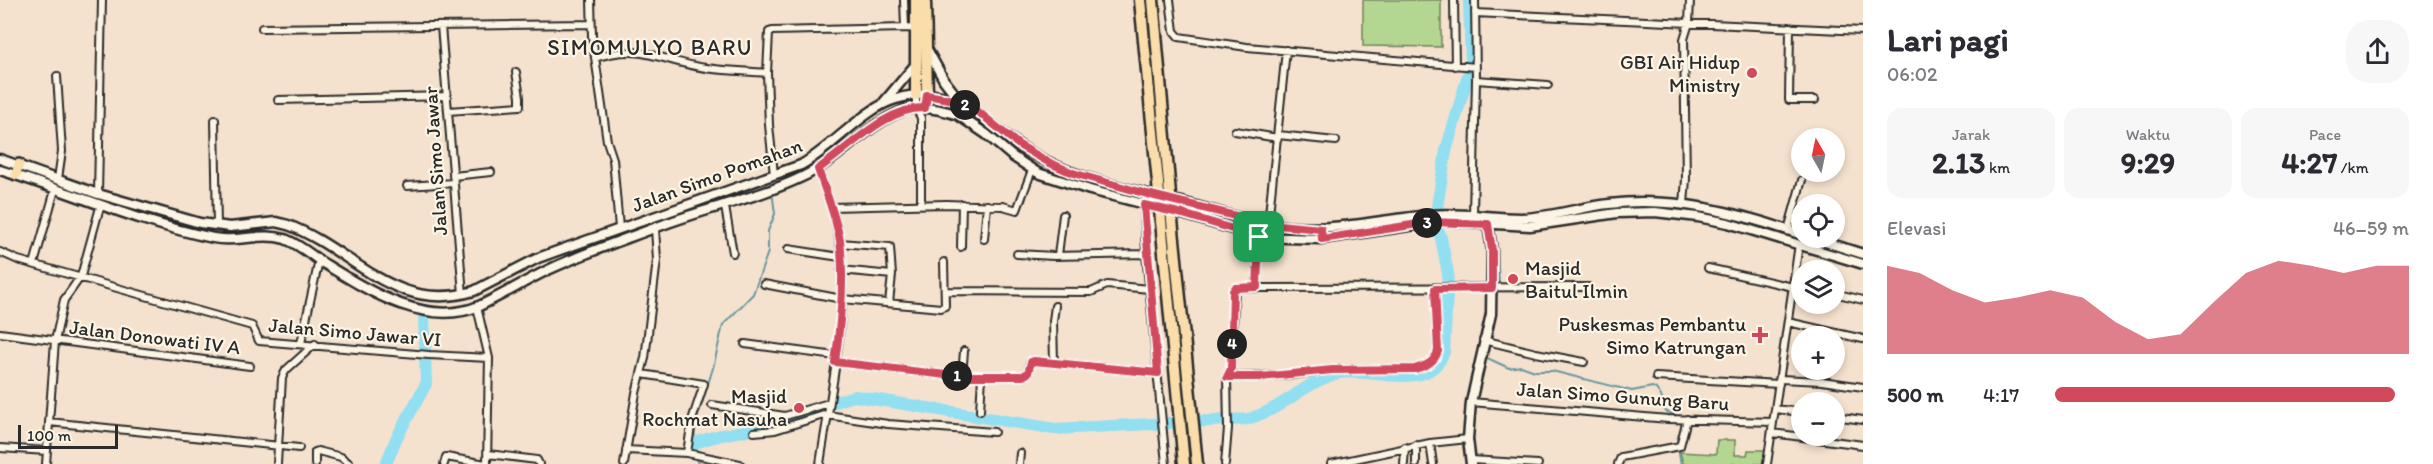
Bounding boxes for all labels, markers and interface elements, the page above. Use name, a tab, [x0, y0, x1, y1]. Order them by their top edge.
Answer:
text: Lari pagi	[1887, 20, 2009, 59]
button: share	[2346, 20, 2409, 83]
district label: SIMOMULYO BARU	[547, 34, 753, 61]
place label: GBI Air Hidup Ministry	[1620, 50, 1741, 97]
text: 06:02	[1887, 62, 1938, 86]
marker: GBI Air Hidup Ministry	[1745, 66, 1759, 80]
street label: Jalan Simo Jawar	[418, 85, 452, 236]
pin: 2	[950, 90, 980, 120]
text: 2	[961, 95, 969, 114]
text: Jarak	[1952, 125, 1990, 144]
text: Waktu	[2126, 125, 2170, 144]
text: Pace	[2309, 125, 2341, 144]
north arrow	[1791, 128, 1845, 182]
map controls	[1791, 128, 1845, 446]
street label: Jalan Simo Pomahan	[629, 133, 805, 217]
text: 2.13	[1932, 144, 1985, 181]
text: 9:29	[2121, 144, 2175, 181]
text: 4:27	[2281, 144, 2337, 181]
text: km	[1985, 158, 2010, 177]
text: /km	[2337, 158, 2369, 177]
button: locate	[1791, 194, 1845, 248]
pin: 3	[1412, 208, 1442, 238]
pin	[1233, 211, 1284, 262]
text: 3	[1423, 213, 1431, 232]
text: Elevasi	[1887, 216, 1946, 240]
text: 46–59 m	[2333, 216, 2409, 240]
icon: arrive	[1242, 220, 1275, 253]
place label: Masjid Baitul Ilmin	[1525, 256, 1628, 303]
button: layers	[1791, 260, 1845, 314]
marker: Masjid Baitul Ilmin	[1506, 272, 1520, 286]
street label: Jalan Simo Jawar VI	[268, 312, 442, 352]
place label: Puskesmas Pembantu Simo Katrungan	[1559, 312, 1746, 359]
street label: Jalan Donowati IV A	[68, 315, 242, 359]
marker: Puskesmas Pembantu Simo Katrungan	[1751, 326, 1769, 344]
button: +	[1791, 326, 1845, 380]
pin: 4	[1217, 329, 1247, 359]
text: 4	[1227, 334, 1237, 353]
pin: 1	[942, 361, 972, 391]
text: 1	[953, 366, 961, 385]
street label: Jalan Simo Gunung Baru	[1516, 377, 1730, 415]
text: 500 m	[1887, 383, 1943, 407]
text: 4:17	[1983, 383, 2019, 407]
place label: Masjid Rochmat Nasuha	[642, 384, 787, 431]
button: −	[1791, 392, 1845, 446]
marker: Masjid Rochmat Nasuha	[792, 401, 806, 415]
scale bar	[18, 422, 118, 450]
text: 100 m	[27, 426, 71, 445]

